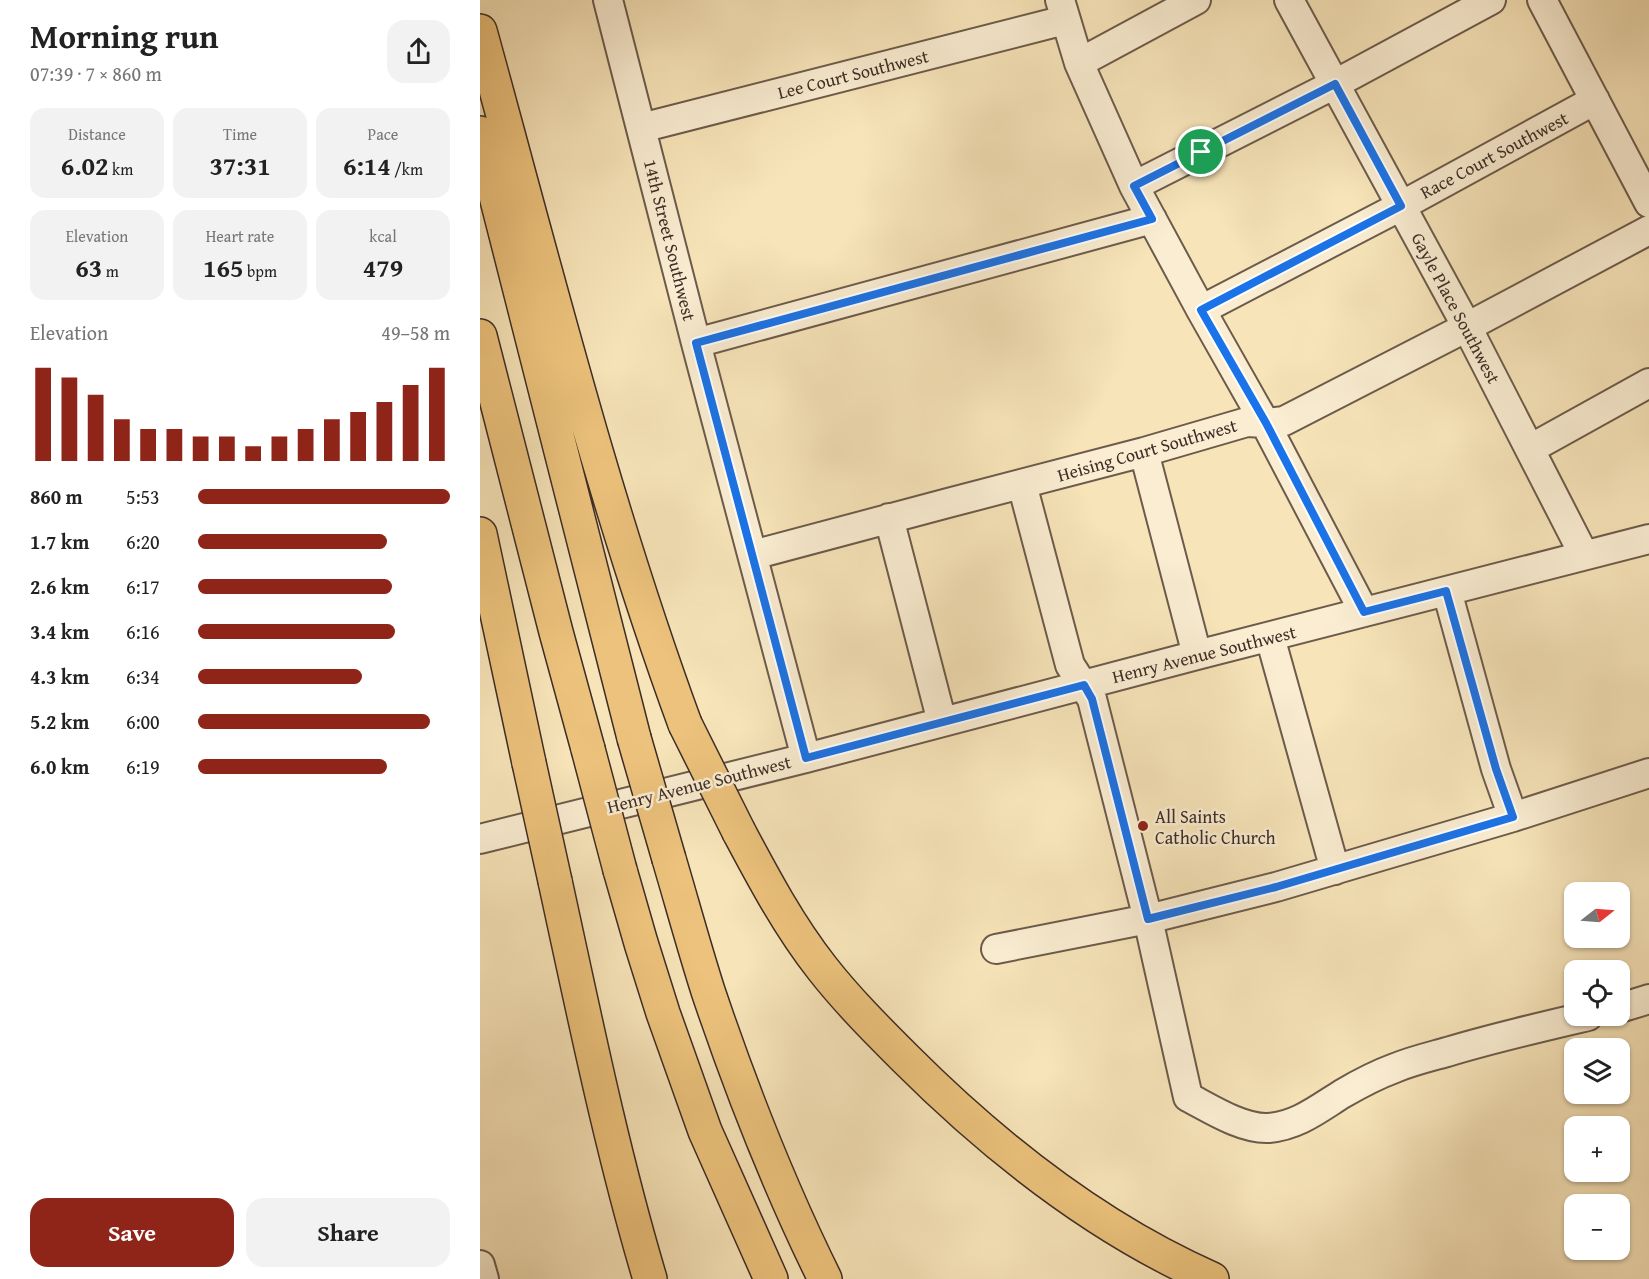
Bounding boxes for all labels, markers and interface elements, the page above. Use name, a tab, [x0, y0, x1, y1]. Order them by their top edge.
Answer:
text: Morning run	[30, 12, 219, 60]
button: share	[387, 20, 450, 83]
street label: Lee Court Southwest	[775, 42, 932, 106]
text: 07:39 · 7 × 860 m	[30, 59, 162, 88]
street label: Race Court Southwest	[1415, 104, 1573, 205]
text: Distance	[68, 122, 126, 146]
text: Time	[223, 122, 257, 146]
text: Pace	[368, 122, 398, 146]
pin	[1175, 126, 1226, 177]
icon: arrive	[1184, 135, 1217, 168]
text: 6.02	[61, 146, 109, 185]
text: 37:31	[209, 146, 271, 185]
text: 6:14	[343, 146, 391, 185]
street label: 14th Street Southwest	[637, 156, 703, 324]
text: km	[109, 157, 133, 181]
text: /km	[391, 157, 423, 181]
text: Elevation	[66, 224, 128, 248]
text: Heart rate	[206, 224, 274, 248]
text: kcal	[369, 224, 397, 248]
street label: Gayle Place Southwest	[1405, 228, 1508, 389]
text: 63	[75, 248, 102, 287]
text: 165	[203, 248, 243, 287]
text: 479	[363, 248, 403, 287]
text: m	[102, 259, 119, 283]
text: bpm	[243, 259, 277, 283]
text: Elevation	[30, 318, 108, 347]
text: 49–58 m	[381, 318, 450, 347]
street label: Heising Court Southwest	[1054, 411, 1241, 489]
text: 860 m	[30, 482, 83, 511]
text: 5:53	[126, 482, 160, 511]
text: 1.7 km	[30, 527, 89, 556]
text: 6:20	[126, 527, 160, 556]
text: 2.6 km	[30, 572, 89, 601]
text: 6:17	[126, 572, 160, 601]
text: 3.4 km	[30, 617, 89, 646]
text: 6:16	[126, 617, 160, 646]
street label: Henry Avenue Southwest	[1109, 618, 1299, 690]
text: 4.3 km	[30, 662, 89, 691]
text: 6:34	[126, 662, 160, 691]
text: 5.2 km	[30, 707, 89, 736]
text: 6:00	[126, 707, 160, 736]
street label: Henry Avenue Southwest	[604, 748, 794, 820]
text: 6.0 km	[30, 752, 89, 781]
text: 6:19	[126, 752, 160, 781]
place label: All Saints Catholic Church	[1155, 803, 1276, 851]
marker: All Saints Catholic Church	[1136, 819, 1150, 833]
north arrow	[1564, 882, 1630, 948]
map controls	[1564, 882, 1630, 1260]
button: locate	[1564, 960, 1630, 1026]
button: layers	[1564, 1038, 1630, 1104]
button: +	[1564, 1116, 1630, 1182]
button: −	[1564, 1194, 1630, 1260]
button: Save	[30, 1198, 234, 1267]
button: Share	[246, 1198, 450, 1267]

